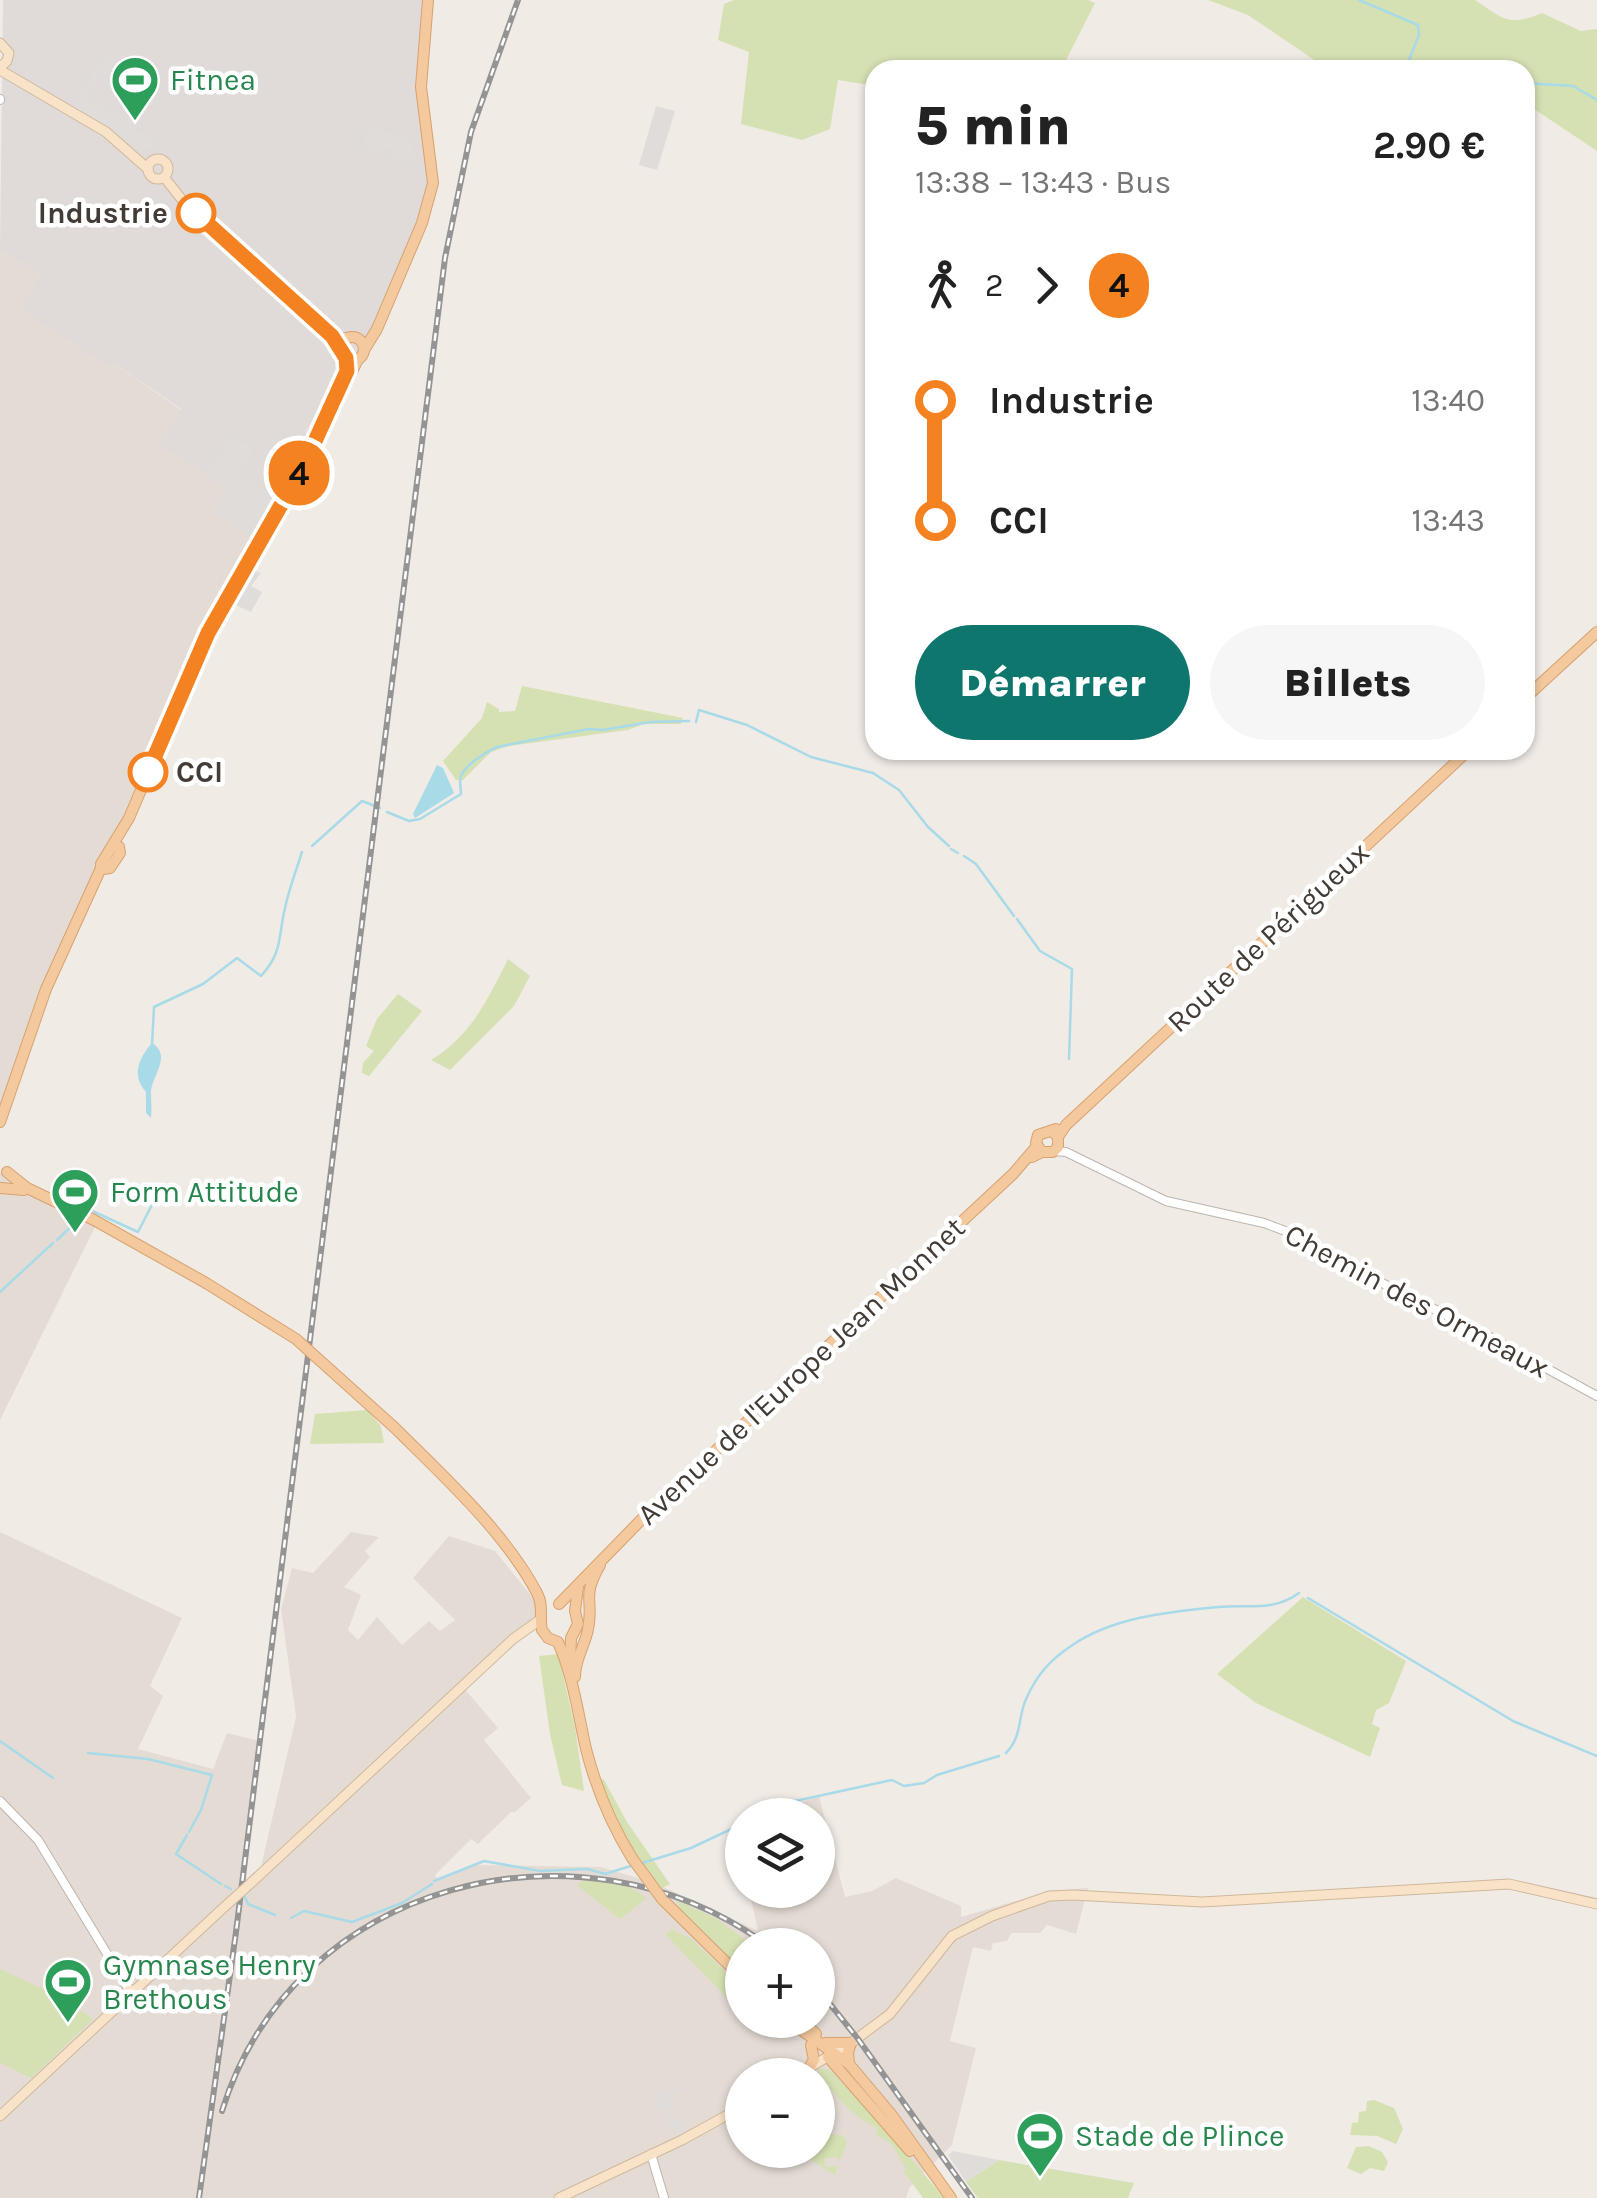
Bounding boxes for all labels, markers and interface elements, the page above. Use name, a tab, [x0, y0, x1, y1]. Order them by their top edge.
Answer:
sports icon: Fitnea	[109, 54, 161, 122]
place label: Fitnea	[170, 62, 256, 98]
text: 5 min	[915, 94, 1071, 158]
text: 2.90 €	[1373, 123, 1485, 168]
text: 13:38 – 13:43 · Bus	[915, 164, 1171, 201]
marker: Industrie	[177, 194, 215, 232]
place label: Industrie	[38, 195, 168, 231]
icon: walk	[915, 258, 970, 313]
icon: forward	[1019, 258, 1074, 313]
text: 4	[1109, 265, 1129, 306]
text: 2	[985, 267, 1004, 304]
text: Industrie	[989, 378, 1154, 423]
text: 13:40	[1411, 382, 1485, 419]
line badge: 4	[266, 440, 332, 506]
text: 4	[289, 453, 309, 494]
text: CCI	[989, 498, 1049, 543]
text: 13:43	[1411, 502, 1485, 539]
button: Démarrer	[915, 625, 1190, 740]
button: Billets	[1210, 625, 1485, 740]
marker: CCI	[129, 753, 167, 791]
place label: CCI	[176, 754, 223, 790]
street label: Route de Périgueux	[1160, 834, 1376, 1040]
sports icon: Form Attitude	[49, 1166, 101, 1234]
place label: Form Attitude	[110, 1174, 299, 1210]
street label: Avenue de l'Europe Jean Monnet	[630, 1210, 972, 1532]
street label: Chemin des Ormeaux	[1279, 1216, 1555, 1386]
map controls	[725, 1798, 835, 2168]
button: layers	[725, 1798, 835, 1908]
button: +	[725, 1928, 835, 2038]
place label: Gymnase Henry Brethous	[103, 1947, 316, 2017]
sports icon: Gymnase Henry Brethous	[42, 1956, 94, 2024]
button: −	[725, 2058, 835, 2168]
sports icon: Stade de Plince	[1014, 2110, 1066, 2178]
place label: Stade de Plince	[1075, 2118, 1284, 2154]

